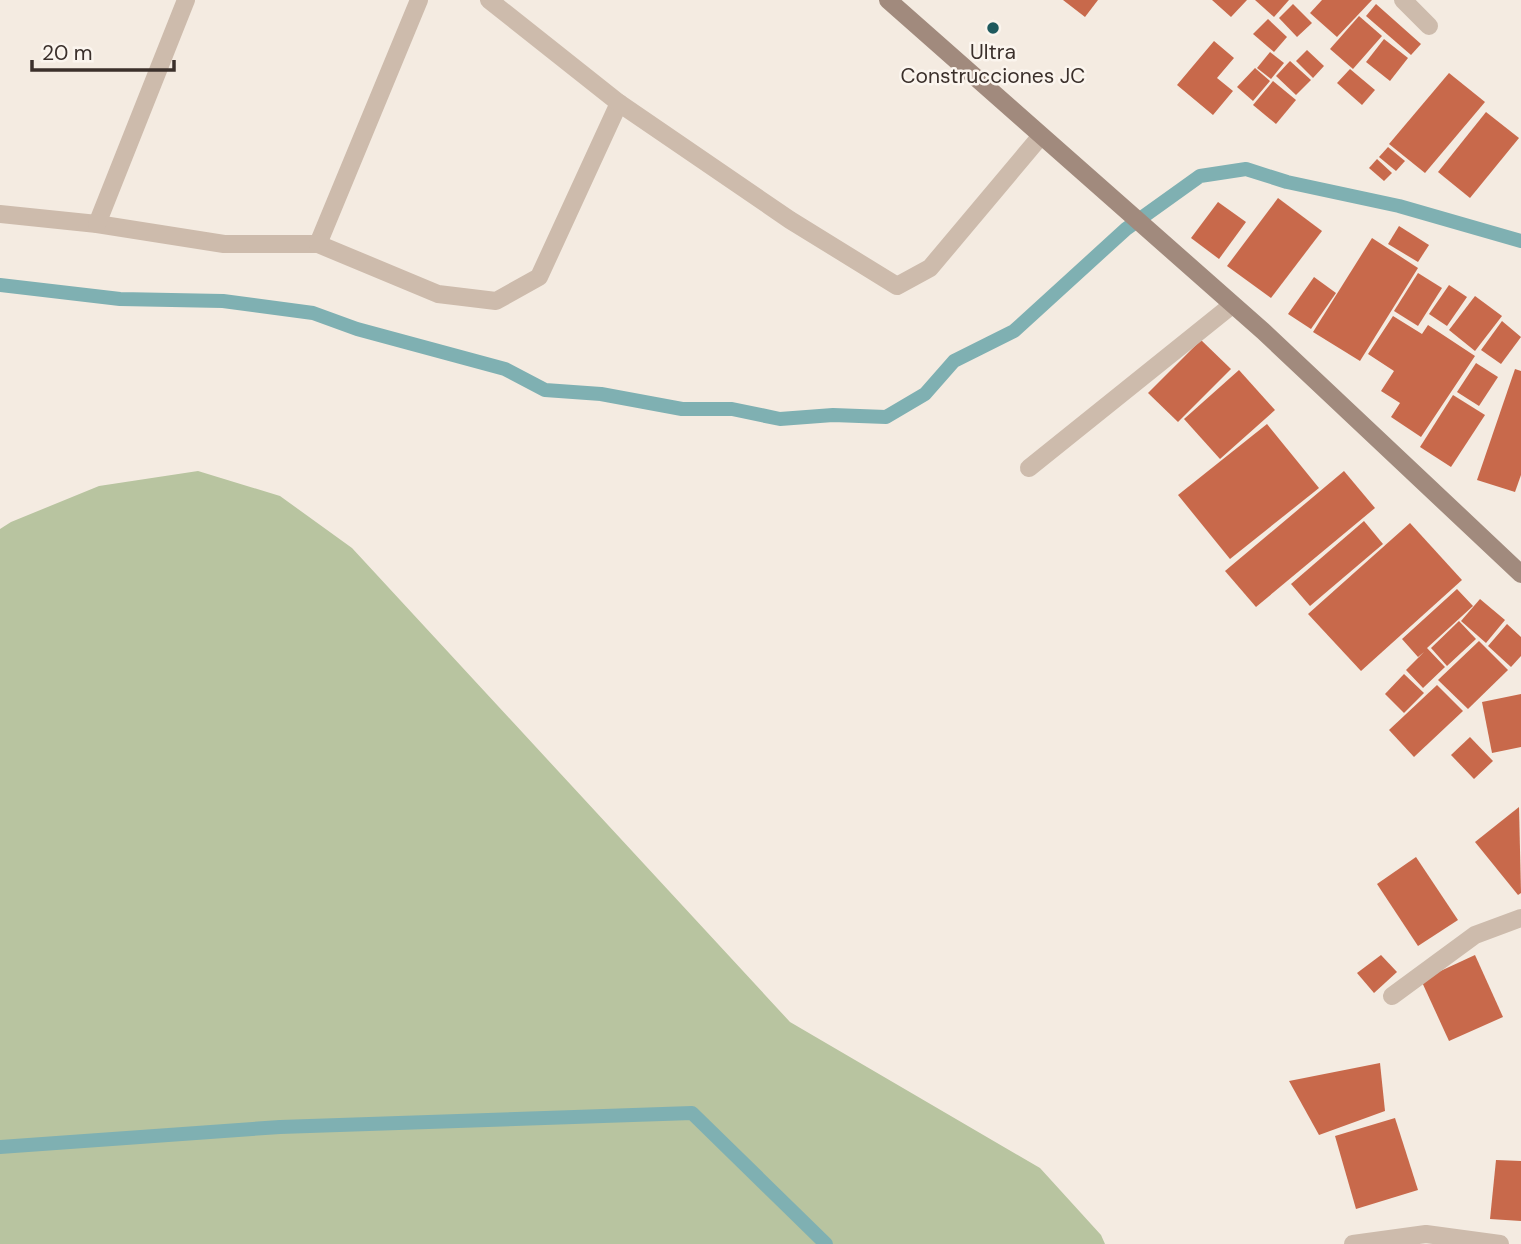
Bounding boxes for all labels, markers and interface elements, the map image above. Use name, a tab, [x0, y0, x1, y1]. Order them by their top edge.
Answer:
marker: Ultra Construcciones JC	[985, 20, 1001, 36]
scale bar	[32, 28, 173, 72]
place label: Ultra Construcciones JC	[901, 38, 1085, 90]
text: 20 m	[42, 39, 93, 67]

